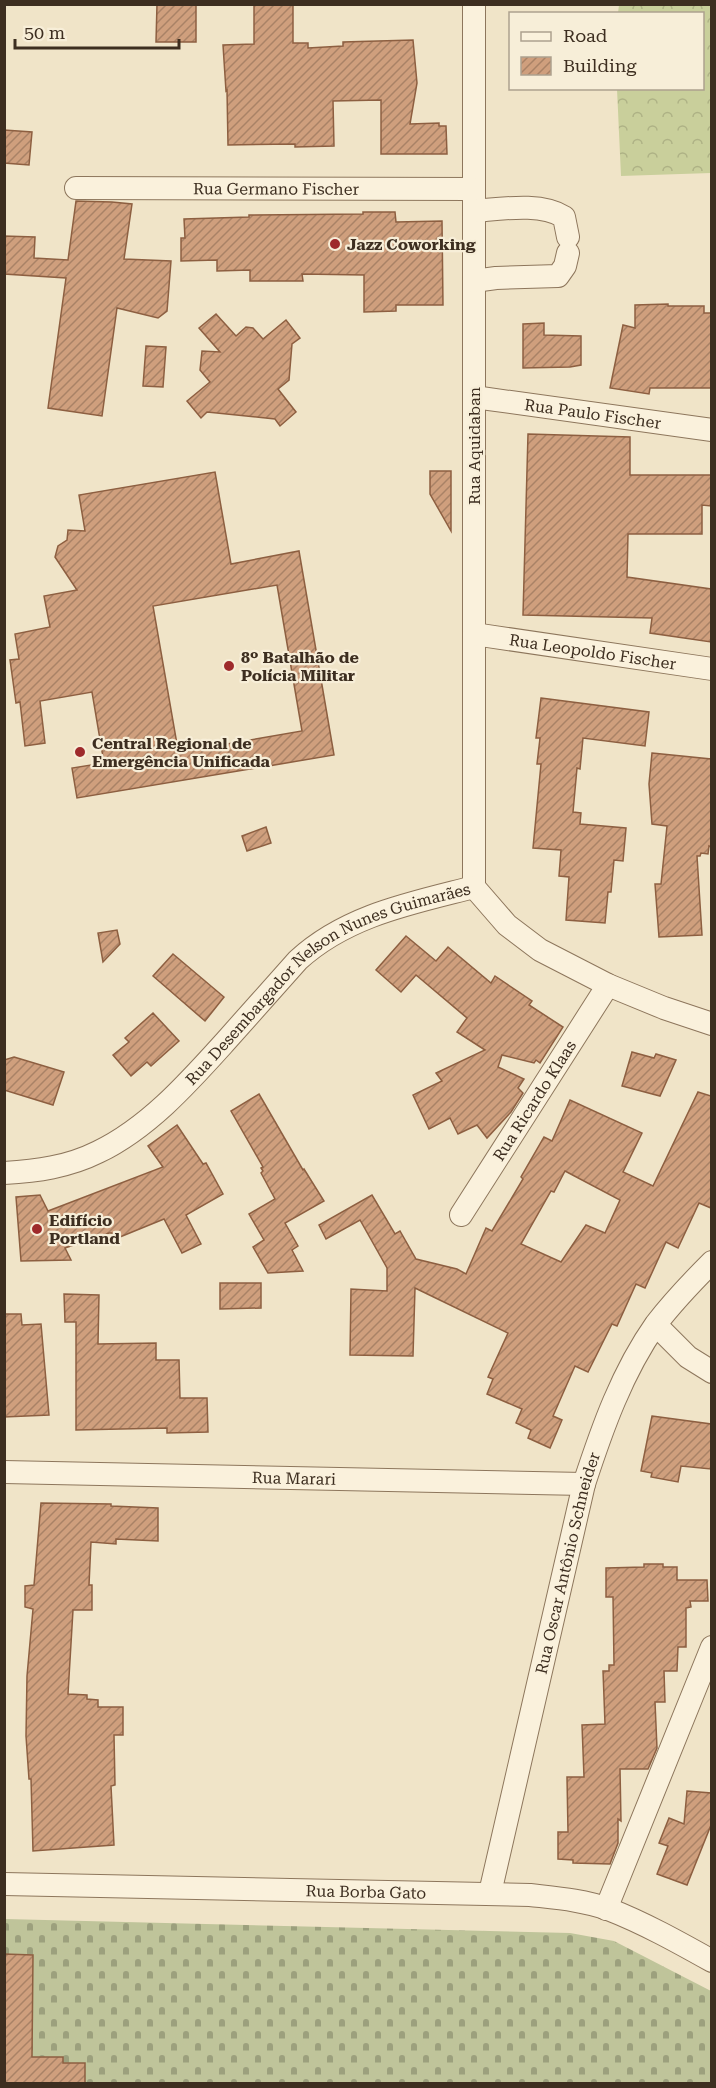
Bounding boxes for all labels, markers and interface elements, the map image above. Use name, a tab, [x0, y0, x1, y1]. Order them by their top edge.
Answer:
scale bar	[15, 12, 178, 50]
legend	[509, 12, 704, 90]
text: 50 m	[24, 22, 65, 43]
text: Road	[563, 25, 608, 46]
text: Building	[563, 55, 637, 76]
street label: Rua Germano Fischer	[193, 179, 360, 199]
place label: Jazz Coworking	[347, 235, 476, 254]
marker: Jazz Coworking	[328, 237, 342, 251]
street label: Rua Aquidaban	[465, 387, 484, 505]
street label: Rua Paulo Fischer	[523, 395, 663, 433]
street label: Rua Leopoldo Fischer	[508, 630, 678, 674]
place label: 8º Batalhão de Polícia Militar	[241, 648, 359, 685]
marker: 8º Batalhão de Polícia Militar	[222, 659, 236, 673]
place label: Central Regional de Emergência Unificada	[92, 734, 271, 771]
marker: Central Regional de Emergência Unificada	[73, 745, 87, 759]
street label: Rua Desembargador Nelson Nunes Guimarães	[182, 879, 473, 1089]
street label: Rua Ricardo Klaas	[489, 1036, 580, 1165]
place label: Edifício Portland	[49, 1211, 120, 1248]
marker: Edifício Portland	[30, 1222, 44, 1236]
street label: Rua Oscar Antônio Schneider	[532, 1449, 604, 1676]
street label: Rua Marari	[252, 1468, 336, 1489]
street label: Rua Borba Gato	[305, 1881, 427, 1903]

